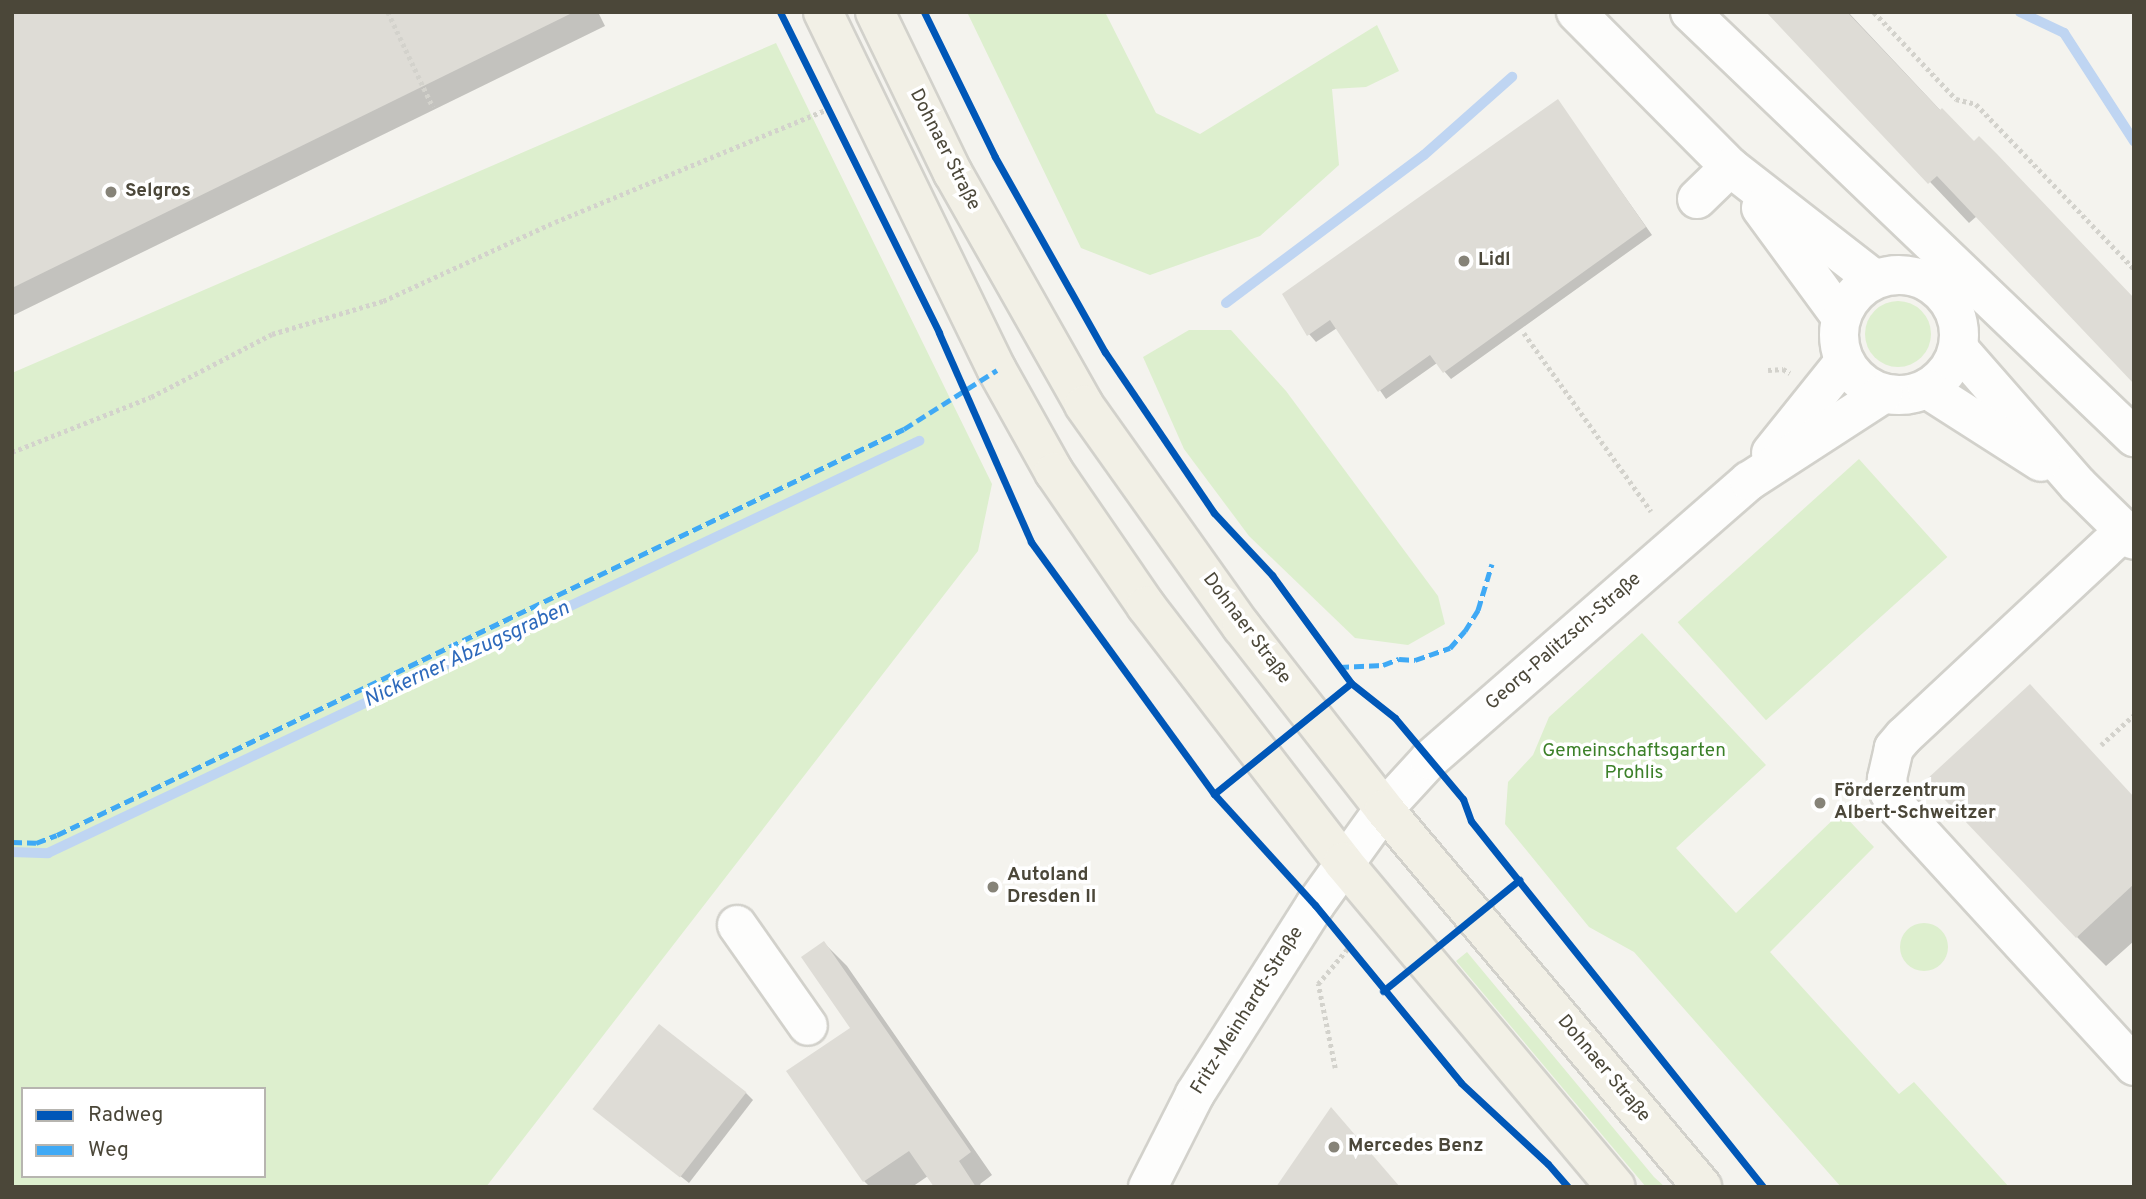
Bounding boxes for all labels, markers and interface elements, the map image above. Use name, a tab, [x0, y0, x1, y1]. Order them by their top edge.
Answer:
street label: Dohnaer Straße	[904, 86, 984, 214]
place label: Selgros	[125, 181, 191, 203]
marker: Selgros	[103, 184, 119, 200]
place label: Lidl	[1478, 250, 1511, 272]
marker: Lidl	[1456, 253, 1472, 269]
street label: Georg-Palitzsch-Straße	[1482, 568, 1646, 716]
street label: Dohnaer Straße	[1197, 569, 1295, 689]
water label: Nickerner Abzugsgraben	[360, 596, 574, 714]
park label: Gemeinschaftsgarten Prohlis	[1542, 741, 1726, 785]
place label: Förderzentrum Albert-Schweitzer	[1834, 781, 1996, 825]
marker: Förderzentrum Albert-Schweitzer	[1812, 795, 1828, 811]
place label: Autoland Dresden II	[1007, 865, 1096, 909]
marker: Autoland Dresden II	[985, 879, 1001, 895]
street label: Fritz-Meinhardt-Straße	[1187, 923, 1309, 1099]
street label: Dohnaer Straße	[1552, 1011, 1654, 1127]
legend	[21, 1087, 266, 1178]
text: Radweg	[88, 1102, 163, 1129]
place label: Mercedes Benz	[1348, 1136, 1484, 1158]
text: Weg	[88, 1137, 129, 1164]
marker: Mercedes Benz	[1326, 1139, 1342, 1155]

